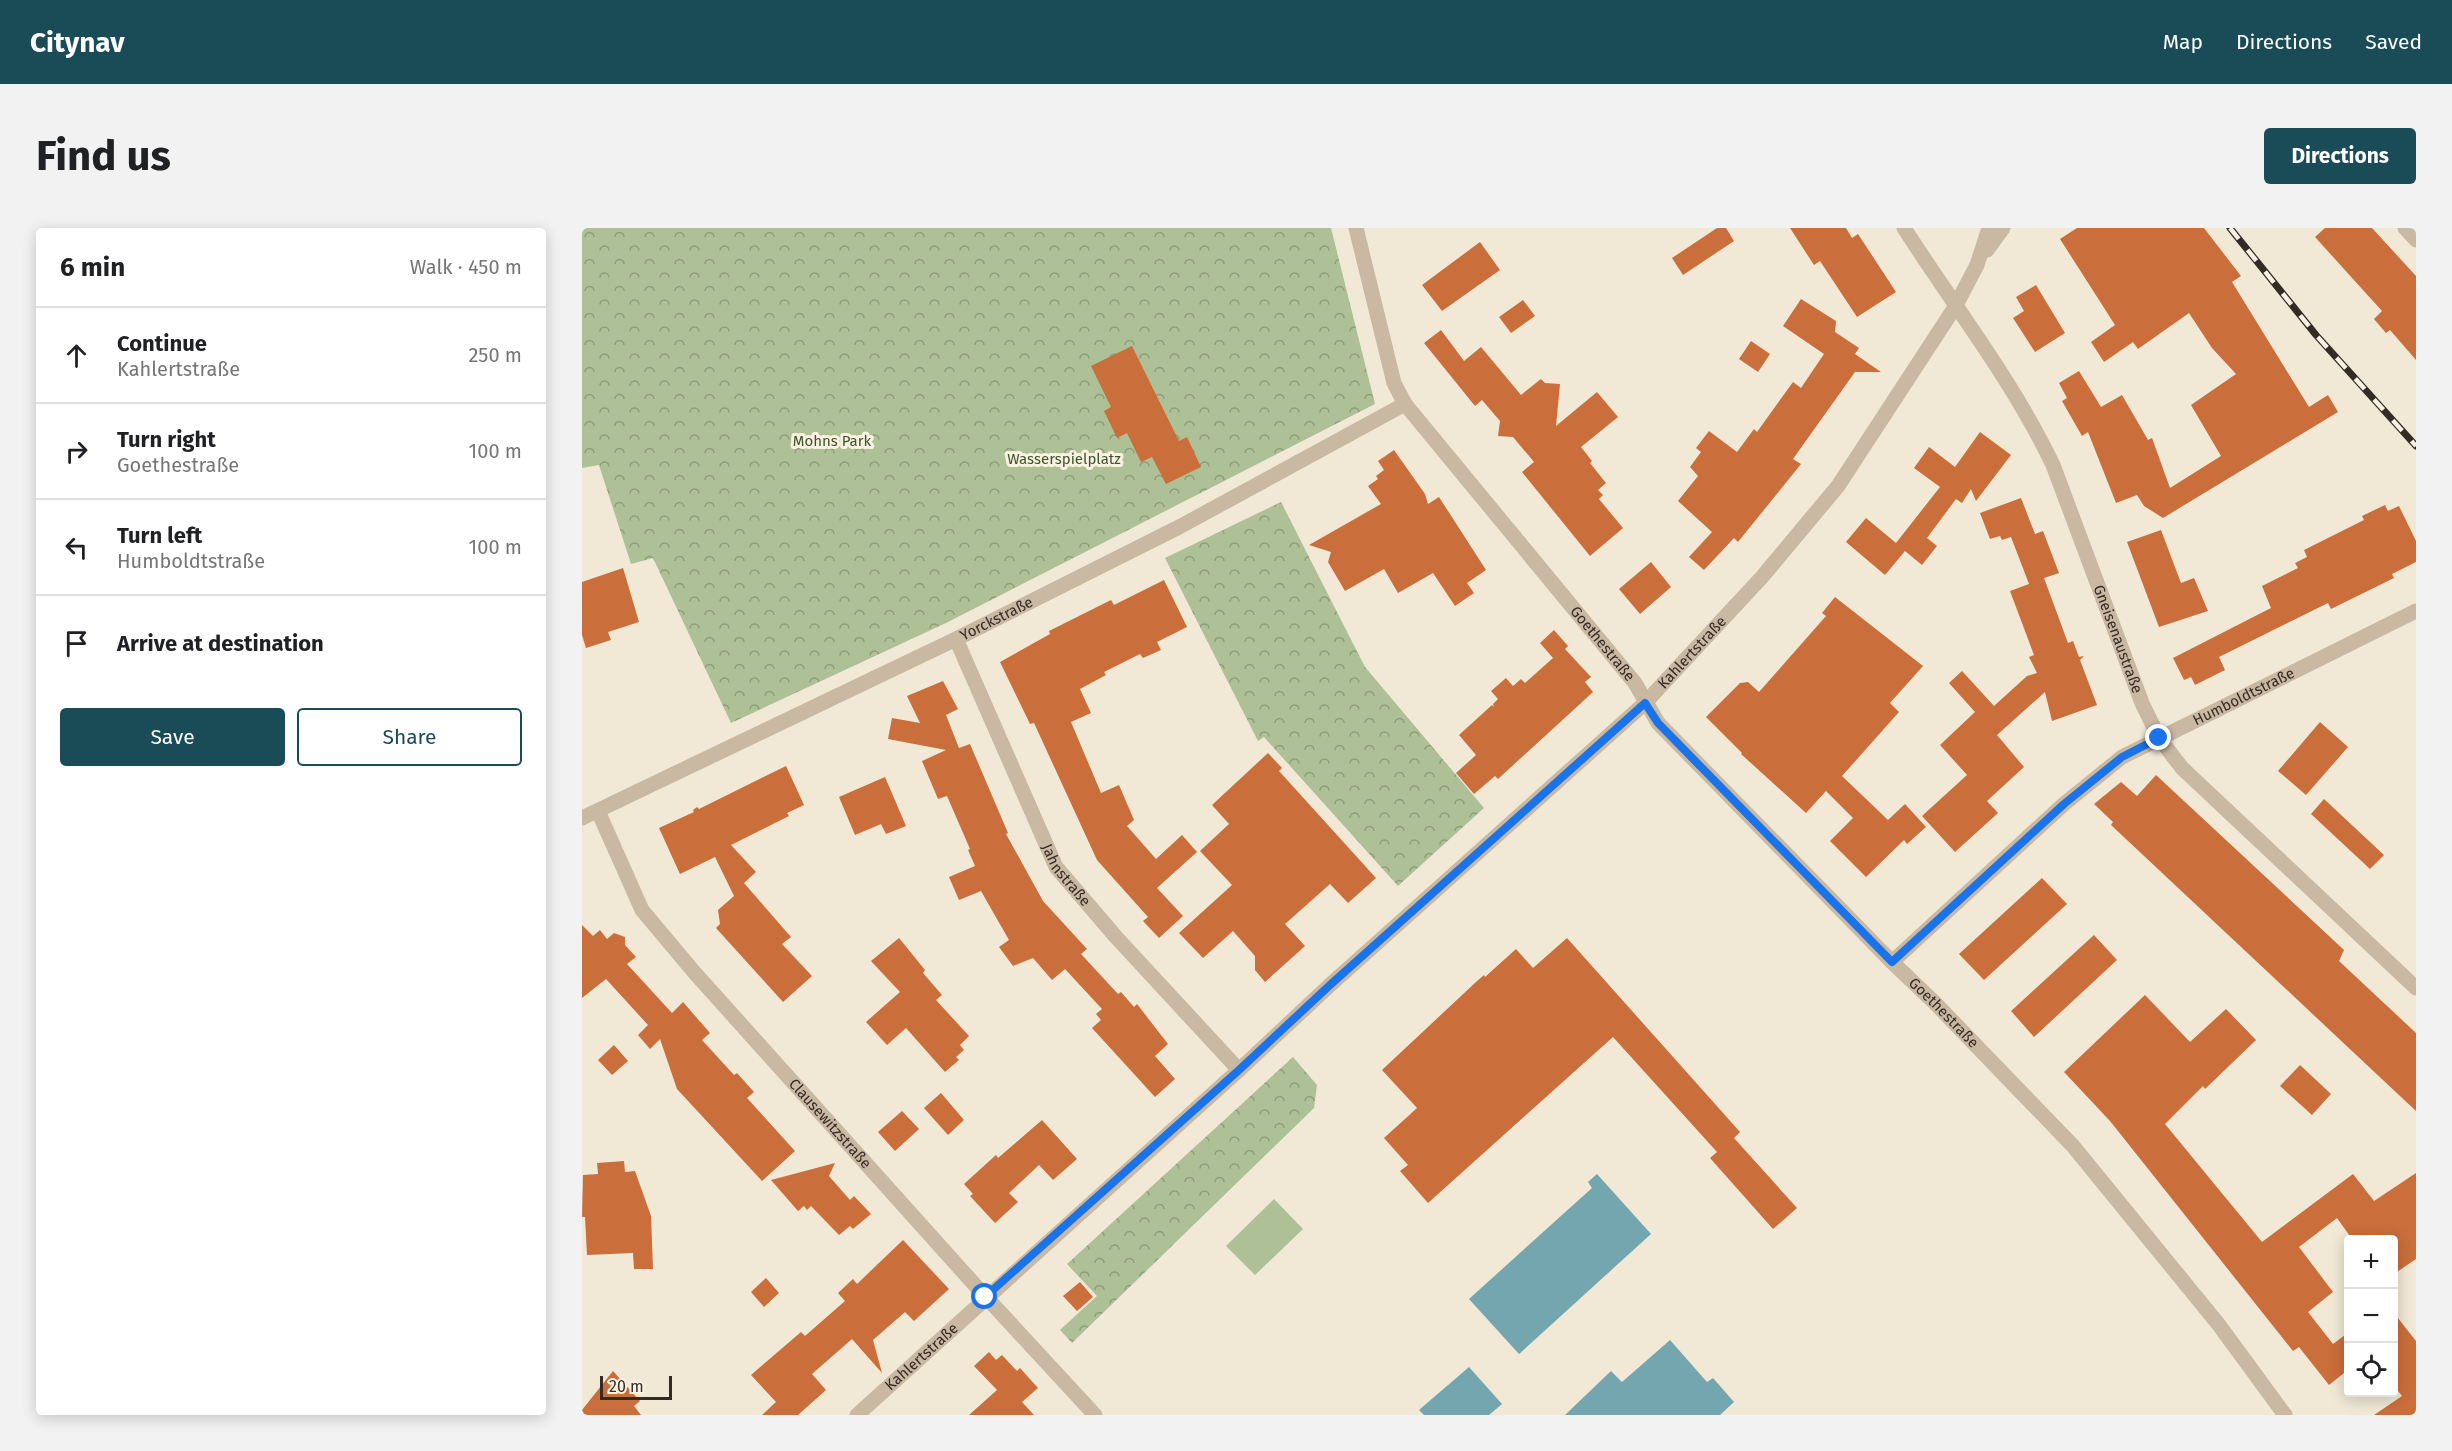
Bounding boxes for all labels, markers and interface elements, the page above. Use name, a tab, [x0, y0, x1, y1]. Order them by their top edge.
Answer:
text: Citynav	[30, 26, 125, 59]
text: Map	[2163, 29, 2203, 55]
text: Directions	[2236, 29, 2332, 55]
text: Saved	[2365, 29, 2422, 55]
button: Directions	[2264, 128, 2416, 184]
text: Find us	[36, 131, 171, 181]
text: 6 min	[60, 252, 125, 283]
text: Walk · 450 m	[410, 255, 522, 279]
text: Continue	[117, 330, 207, 357]
icon: ahead	[60, 339, 93, 372]
text: 250 m	[468, 343, 522, 367]
text: Kahlertstraße	[117, 357, 240, 381]
text: Turn right	[117, 426, 216, 453]
park label: Mohns Park	[793, 432, 872, 450]
icon: right	[60, 435, 93, 468]
text: 100 m	[469, 439, 522, 463]
park label: Wasserspielplatz	[1007, 450, 1121, 468]
text: Goethestraße	[117, 453, 239, 477]
text: Turn left	[117, 522, 202, 549]
icon: left	[60, 531, 93, 564]
text: 100 m	[469, 535, 522, 559]
text: Humboldtstraße	[117, 549, 265, 573]
street label: Gneisenaustraße	[2090, 582, 2147, 696]
street label: Yorckstraße	[957, 593, 1036, 644]
street label: Goethestraße	[1566, 603, 1639, 685]
street label: Kahlertstraße	[1654, 612, 1730, 692]
icon: arrive	[60, 627, 93, 660]
text: Arrive at destination	[117, 630, 324, 657]
street label: Humboldtstraße	[2190, 664, 2297, 729]
button: Save	[60, 708, 285, 766]
button: Share	[297, 708, 522, 766]
route end	[2145, 724, 2171, 750]
street label: Jahnstraße	[1038, 841, 1095, 910]
street label: Goethestraße	[1905, 974, 1982, 1052]
street label: Clausewitzstraße	[785, 1075, 875, 1172]
map controls	[2344, 1235, 2398, 1397]
button: +	[2344, 1235, 2398, 1289]
route start	[971, 1283, 997, 1309]
button: −	[2344, 1289, 2398, 1343]
street label: Kahlertstraße	[881, 1319, 962, 1394]
button: locate	[2344, 1343, 2398, 1397]
scale bar	[600, 1373, 672, 1400]
text: 20 m	[609, 1377, 644, 1396]

